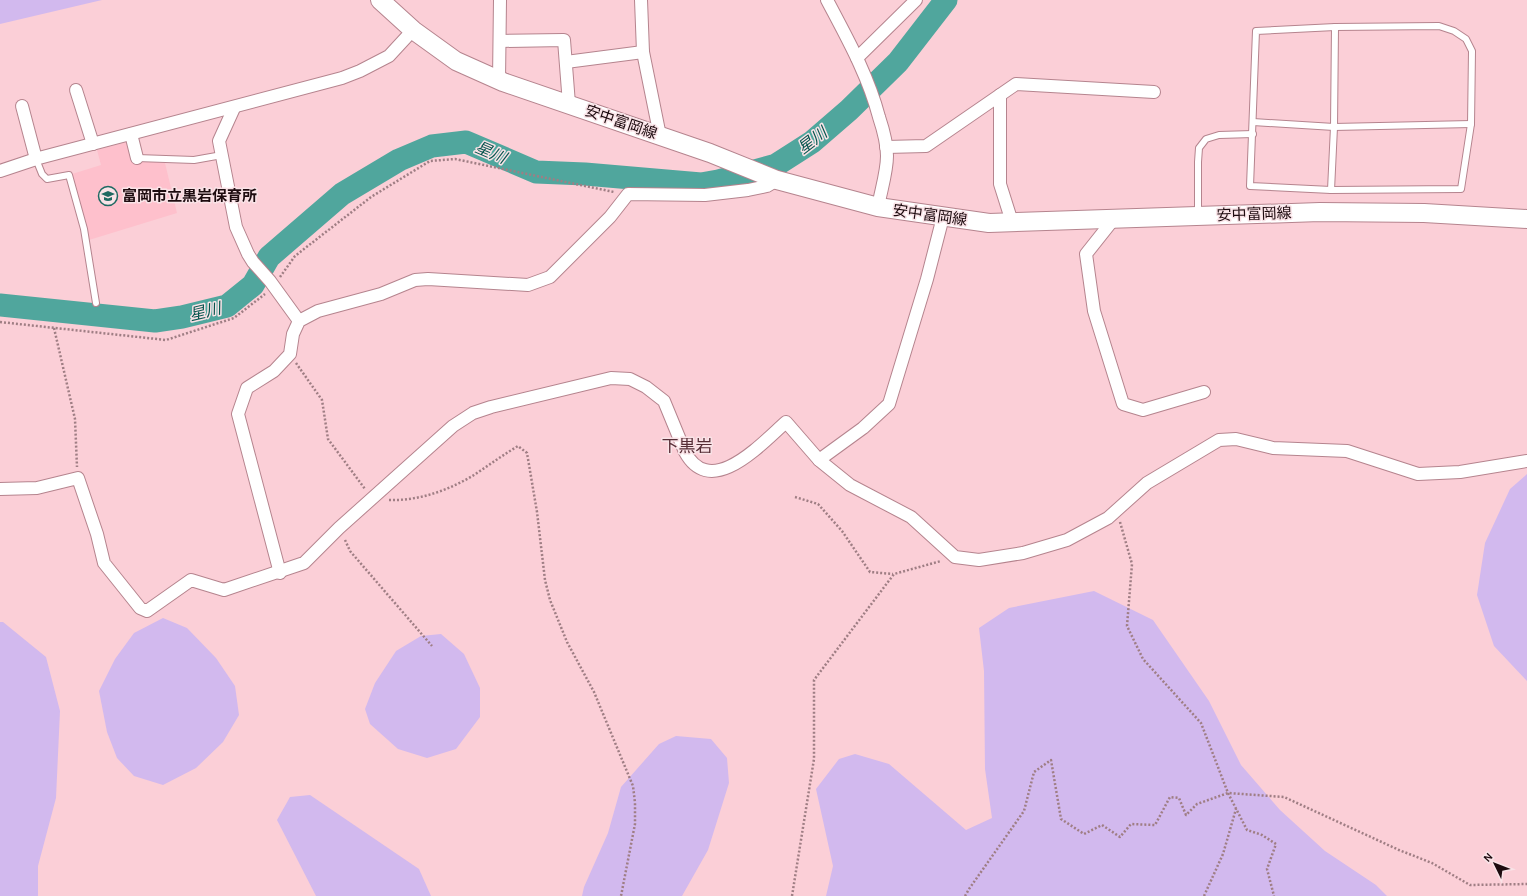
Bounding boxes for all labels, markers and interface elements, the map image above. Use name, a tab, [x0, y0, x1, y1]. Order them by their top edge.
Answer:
street label: 安中富岡線	[583, 101, 659, 143]
water label: 星川	[794, 122, 832, 158]
water label: 星川	[472, 137, 511, 168]
school or university icon: 富岡市立黒岩保育所	[97, 185, 119, 207]
place label: 富岡市立黒岩保育所	[122, 187, 257, 205]
street label: 安中富岡線	[892, 201, 968, 229]
street label: 安中富岡線	[1216, 204, 1292, 224]
water label: 星川	[187, 298, 225, 324]
district label: 下黒岩	[662, 436, 713, 456]
north arrow	[1475, 844, 1515, 884]
text: N	[1481, 850, 1495, 865]

